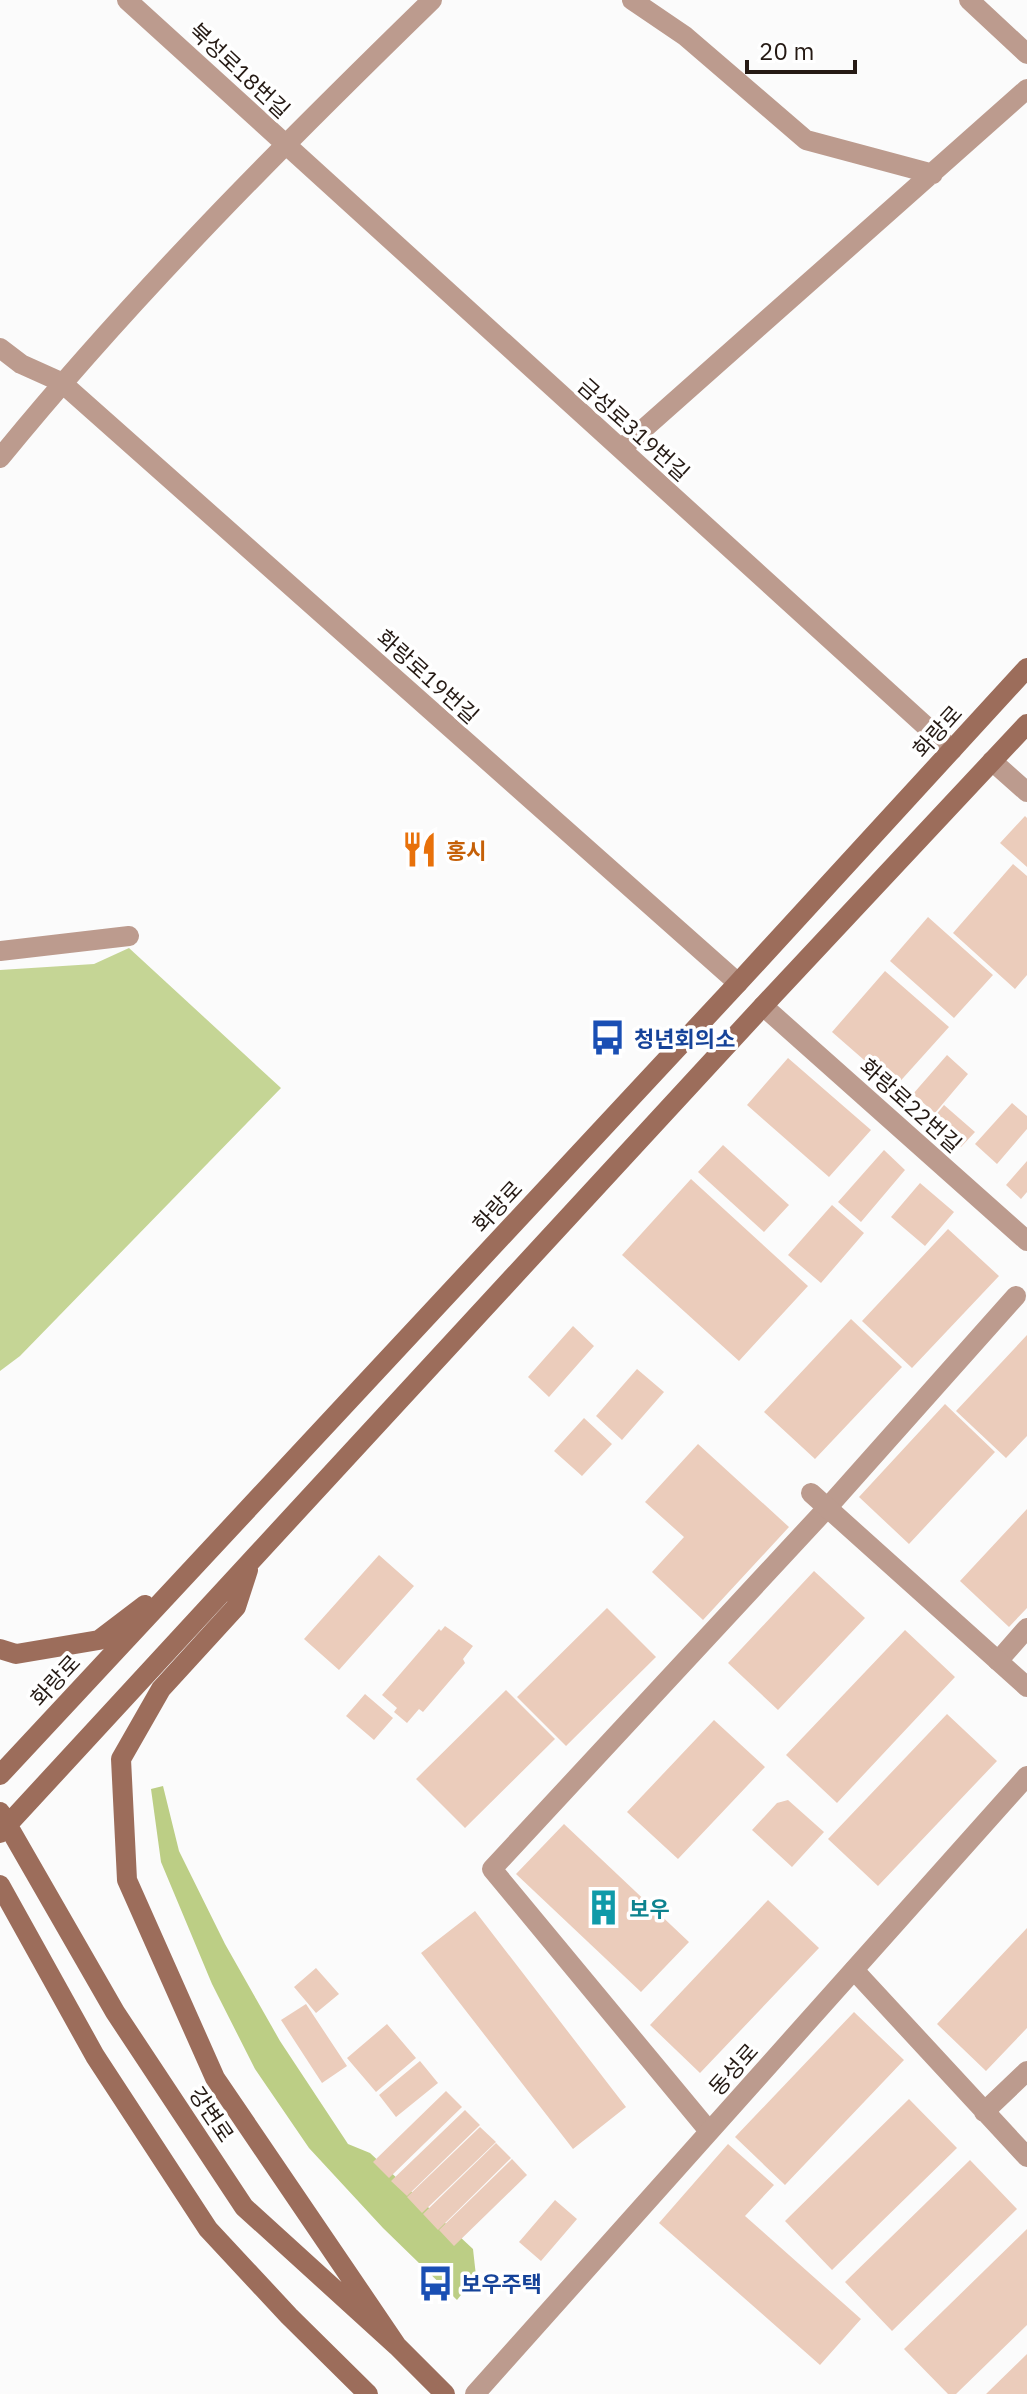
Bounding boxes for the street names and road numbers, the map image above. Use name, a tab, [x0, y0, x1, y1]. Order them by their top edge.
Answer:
street label: 북성로18번길	[183, 16, 297, 124]
street label: 금성로319번길	[572, 371, 696, 487]
street label: 화랑로19번길	[371, 623, 485, 729]
street label: 화랑로	[906, 699, 968, 763]
street label: 화랑로22번길	[854, 1052, 968, 1158]
street label: 화랑로	[466, 1174, 528, 1238]
street label: 화랑로	[24, 1648, 86, 1712]
street label: 동성로	[702, 2037, 764, 2101]
street label: 강변로	[183, 2081, 241, 2147]

